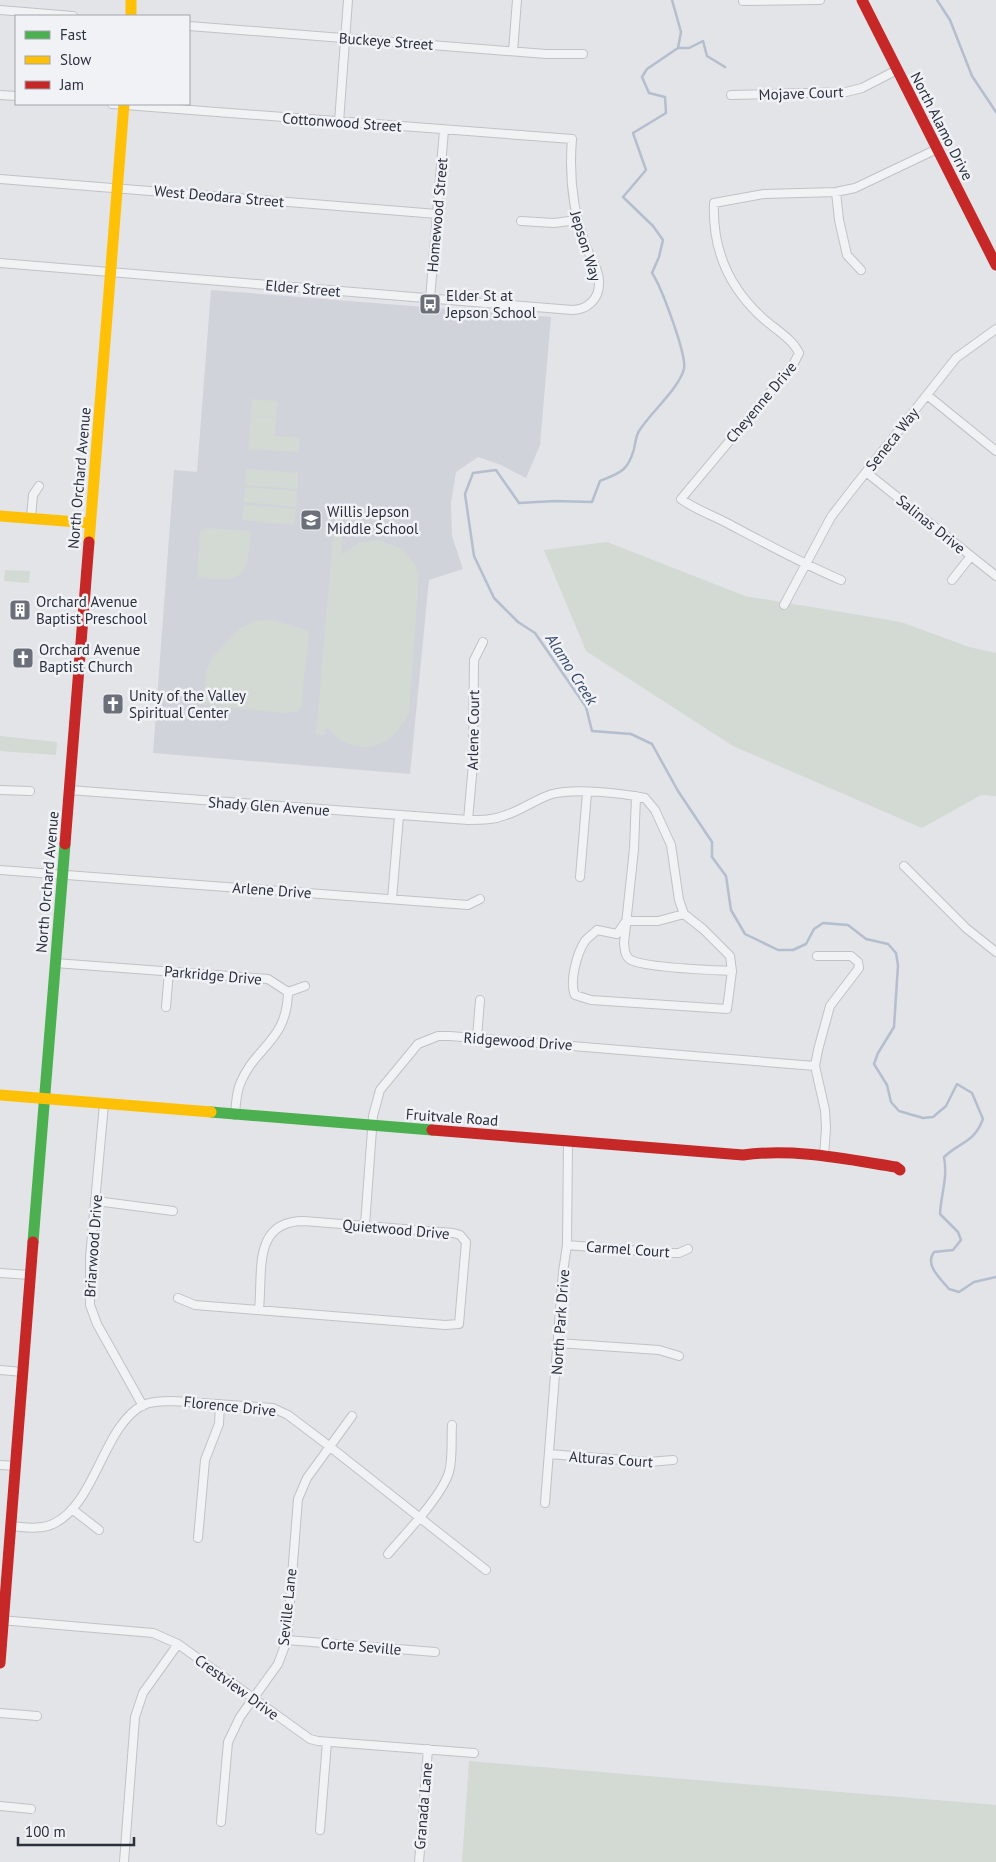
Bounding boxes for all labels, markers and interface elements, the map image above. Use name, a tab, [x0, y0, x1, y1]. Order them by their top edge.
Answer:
legend	[15, 15, 190, 105]
text: Fast	[60, 25, 87, 44]
street label: Buckeye Street	[338, 28, 434, 54]
text: Slow	[60, 50, 91, 69]
street label: North Alamo Drive	[907, 69, 977, 183]
text: Jam	[59, 75, 84, 94]
street label: Mojave Court	[758, 82, 844, 104]
street label: Cottonwood Street	[282, 108, 402, 136]
street label: Homewood Street	[423, 157, 451, 273]
street label: West Deodara Street	[153, 181, 285, 211]
street label: Jepson Way	[566, 208, 606, 284]
street label: Elder Street	[265, 275, 341, 301]
place label: Elder St at Jepson School	[445, 286, 537, 322]
bus stop icon: Elder St at Jepson School	[418, 292, 442, 316]
street label: Cheyenne Drive	[722, 358, 800, 446]
street label: Seneca Way	[861, 403, 923, 475]
street label: North Orchard Avenue	[63, 406, 95, 550]
street label: Salinas Drive	[893, 490, 969, 558]
place label: Willis Jepson Middle School	[327, 502, 419, 538]
school or university icon: Willis Jepson Middle School	[299, 508, 323, 532]
place label: Orchard Avenue Baptist Preschool	[36, 592, 148, 628]
building icon: Orchard Avenue Baptist Preschool	[8, 598, 32, 622]
water label: Alamo Creek	[541, 629, 603, 709]
place label: Orchard Avenue Baptist Church	[39, 640, 140, 676]
church icon: Orchard Avenue Baptist Church	[11, 646, 35, 670]
place label: Unity of the Valley Spiritual Center	[129, 686, 246, 722]
street label: Arlene Court	[463, 690, 483, 770]
church icon: Unity of the Valley Spiritual Center	[101, 692, 125, 716]
street label: Shady Glen Avenue	[208, 792, 330, 820]
street label: North Orchard Avenue	[31, 810, 63, 954]
street label: Arlene Drive	[232, 878, 312, 902]
street label: Parkridge Drive	[163, 961, 263, 989]
street label: Ridgewood Drive	[463, 1028, 573, 1054]
street label: Fruitvale Road	[405, 1104, 499, 1130]
street label: Briarwood Drive	[80, 1194, 106, 1298]
street label: Quietwood Drive	[342, 1215, 450, 1243]
street label: Carmel Court	[586, 1237, 670, 1261]
street label: North Park Drive	[547, 1269, 573, 1375]
street label: Florence Drive	[183, 1392, 277, 1420]
street label: Alturas Court	[568, 1447, 654, 1471]
street label: Seville Lane	[273, 1567, 301, 1647]
street label: Corte Seville	[320, 1633, 402, 1659]
street label: Crestview Drive	[191, 1650, 283, 1724]
street label: Granada Lane	[410, 1762, 436, 1850]
scale bar	[18, 1814, 134, 1846]
text: 100 m	[25, 1822, 66, 1841]

